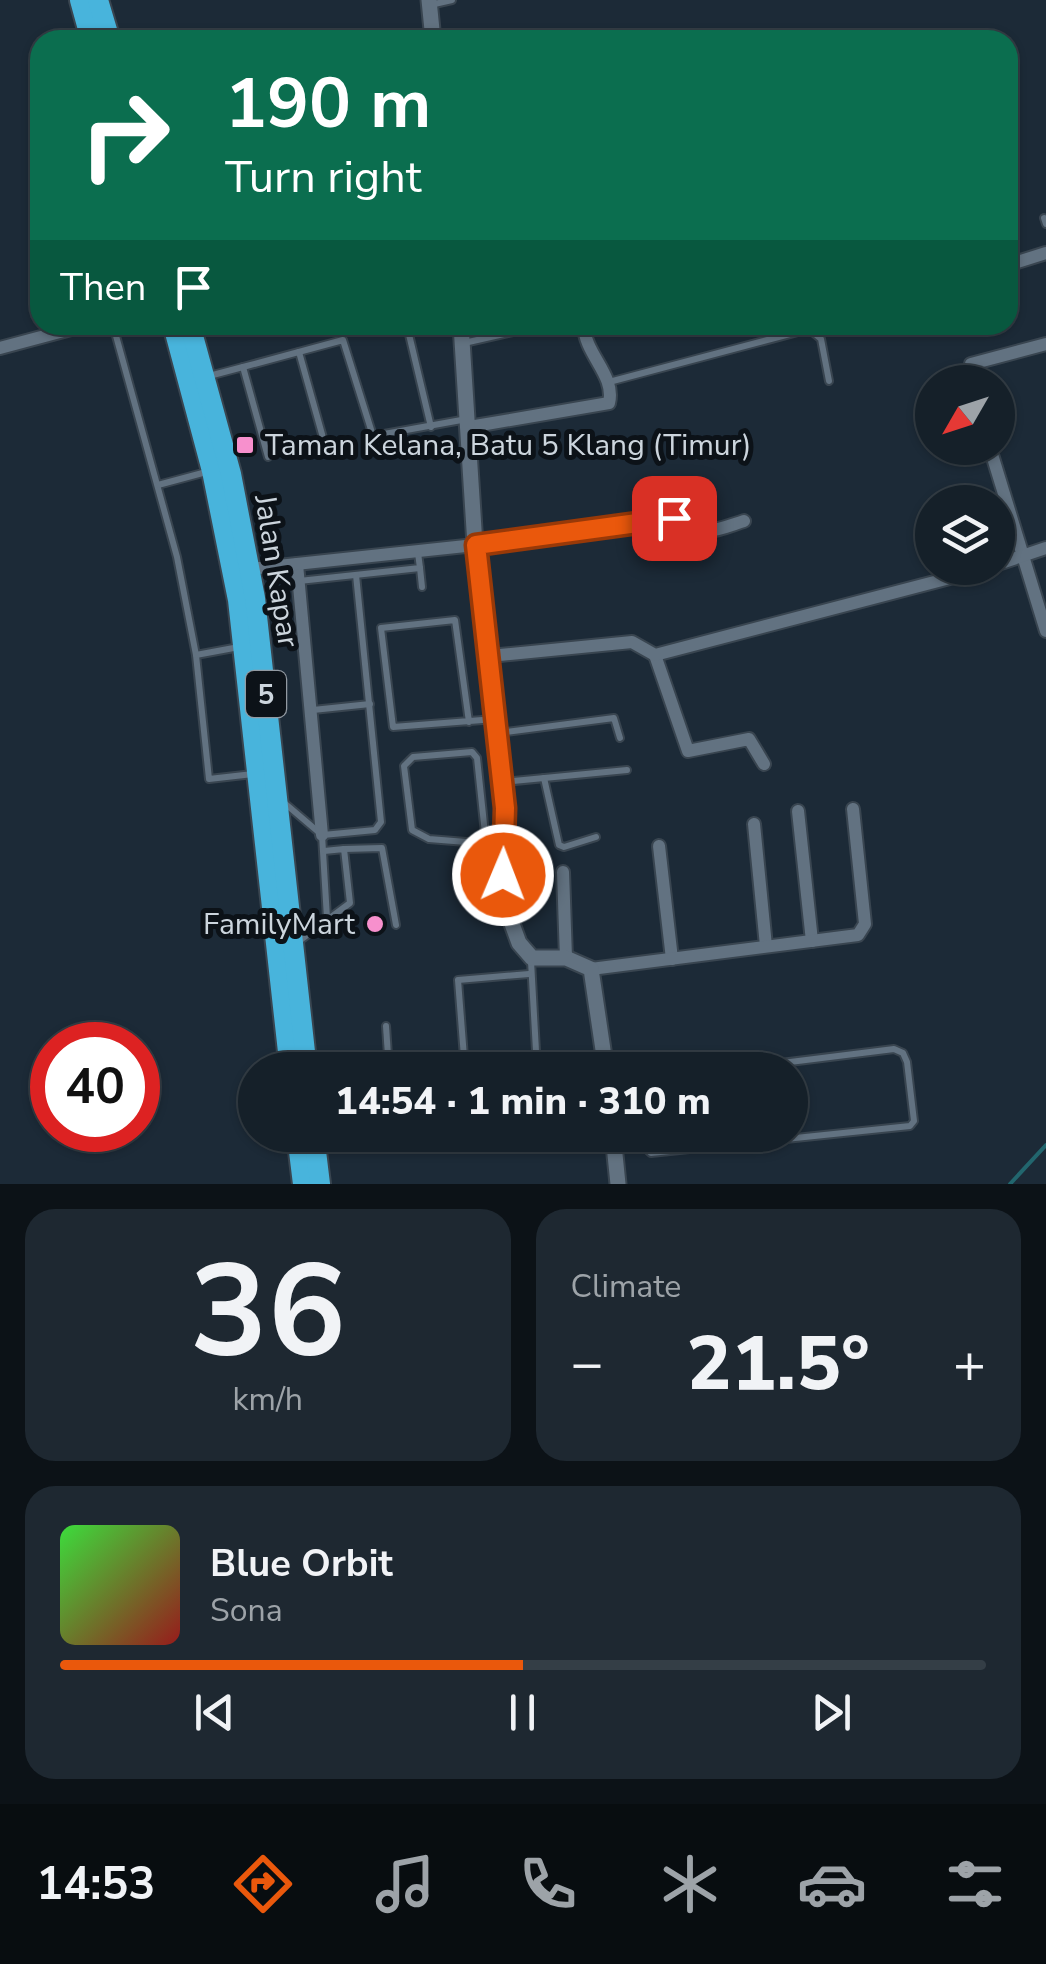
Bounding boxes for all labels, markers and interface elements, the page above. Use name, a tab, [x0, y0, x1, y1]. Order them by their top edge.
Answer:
text: 190 m	[225, 56, 431, 152]
icon: right	[60, 70, 190, 200]
text: Turn right	[225, 147, 422, 208]
icon: arrive	[166, 260, 221, 315]
text: Then	[60, 262, 146, 313]
north arrow	[915, 365, 1015, 465]
map controls	[915, 365, 1015, 585]
place label: Taman Kelana, Batu 5 Klang (Timur)	[265, 425, 751, 466]
marker: Taman Kelana, Batu 5 Klang (Timur)	[234, 434, 256, 456]
pin	[632, 476, 717, 561]
button: layers	[915, 485, 1015, 585]
street label: Jalan Kapar	[244, 491, 309, 651]
icon: arrive	[647, 491, 702, 546]
road number: 5	[246, 671, 286, 717]
position arrow	[451, 823, 555, 927]
place label: FamilyMart	[203, 904, 355, 945]
marker: FamilyMart	[364, 913, 386, 935]
speed limit sign: 40	[30, 1022, 160, 1152]
text: 14:54 · 1 min · 310 m	[335, 1076, 711, 1127]
text: 36	[190, 1224, 346, 1401]
text: Climate	[571, 1265, 681, 1308]
text: 21.5°	[687, 1313, 870, 1415]
text: −	[571, 1326, 604, 1401]
text: +	[953, 1326, 986, 1401]
text: km/h	[232, 1378, 303, 1421]
text: Blue Orbit	[210, 1538, 393, 1589]
text: Sona	[210, 1589, 283, 1632]
icon: previous	[187, 1685, 242, 1740]
icon: pause	[495, 1685, 550, 1740]
icon: next	[804, 1685, 859, 1740]
icon: directions	[228, 1849, 298, 1919]
icon: music	[370, 1849, 440, 1919]
icon: phone	[513, 1849, 583, 1919]
icon: climate	[655, 1849, 725, 1919]
icon: car	[797, 1849, 867, 1919]
icon: filters	[940, 1849, 1010, 1919]
text: 14:53	[36, 1854, 155, 1915]

